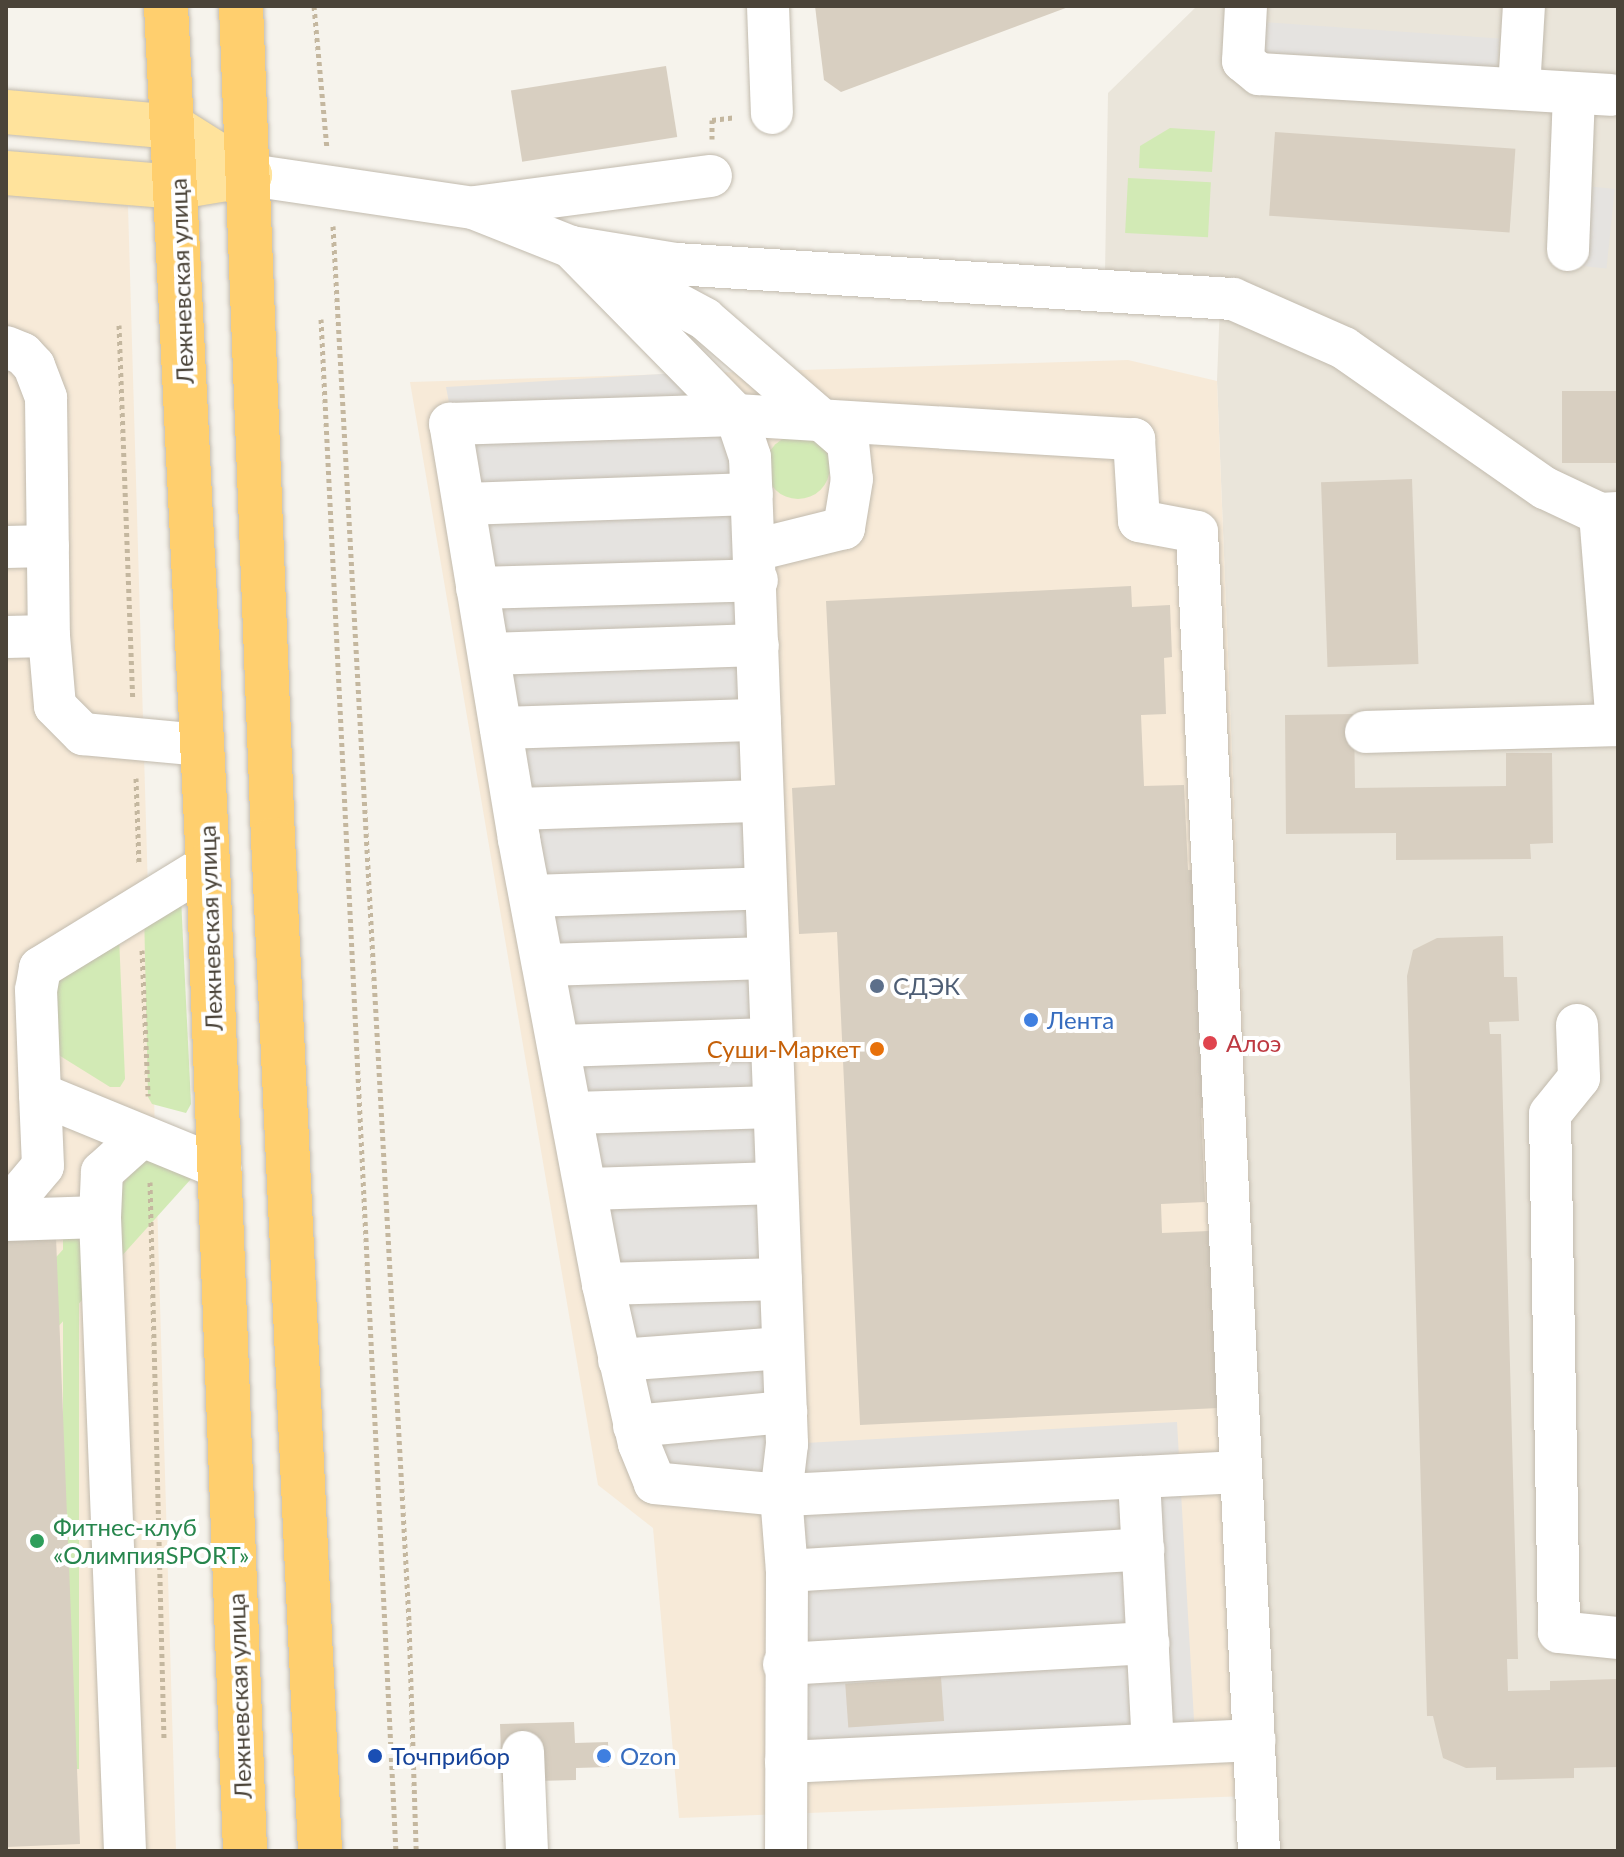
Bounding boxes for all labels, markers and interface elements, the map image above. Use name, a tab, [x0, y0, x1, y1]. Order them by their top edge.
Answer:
street label: Лежневская улица	[163, 178, 199, 384]
street label: Лежневская улица	[192, 825, 228, 1031]
place label: СДЭК	[893, 972, 960, 1000]
marker: СДЭК	[868, 977, 886, 995]
place label: Лента	[1047, 1006, 1114, 1034]
marker: Лента	[1022, 1011, 1040, 1029]
place label: Алоэ	[1226, 1029, 1281, 1057]
marker: Алоэ	[1201, 1034, 1219, 1052]
place label: Суши-Маркет	[707, 1035, 861, 1063]
marker: Суши-Маркет	[868, 1040, 886, 1058]
place label: Фитнес-клуб «ОлимпияSPORT»	[53, 1513, 249, 1569]
marker: Фитнес-клуб «ОлимпияSPORT»	[28, 1532, 46, 1550]
street label: Лежневская улица	[221, 1593, 257, 1799]
place label: Точприбор	[391, 1742, 510, 1770]
place label: Ozon	[620, 1742, 677, 1770]
marker: Точприбор	[366, 1747, 384, 1765]
marker: Ozon	[595, 1747, 613, 1765]

